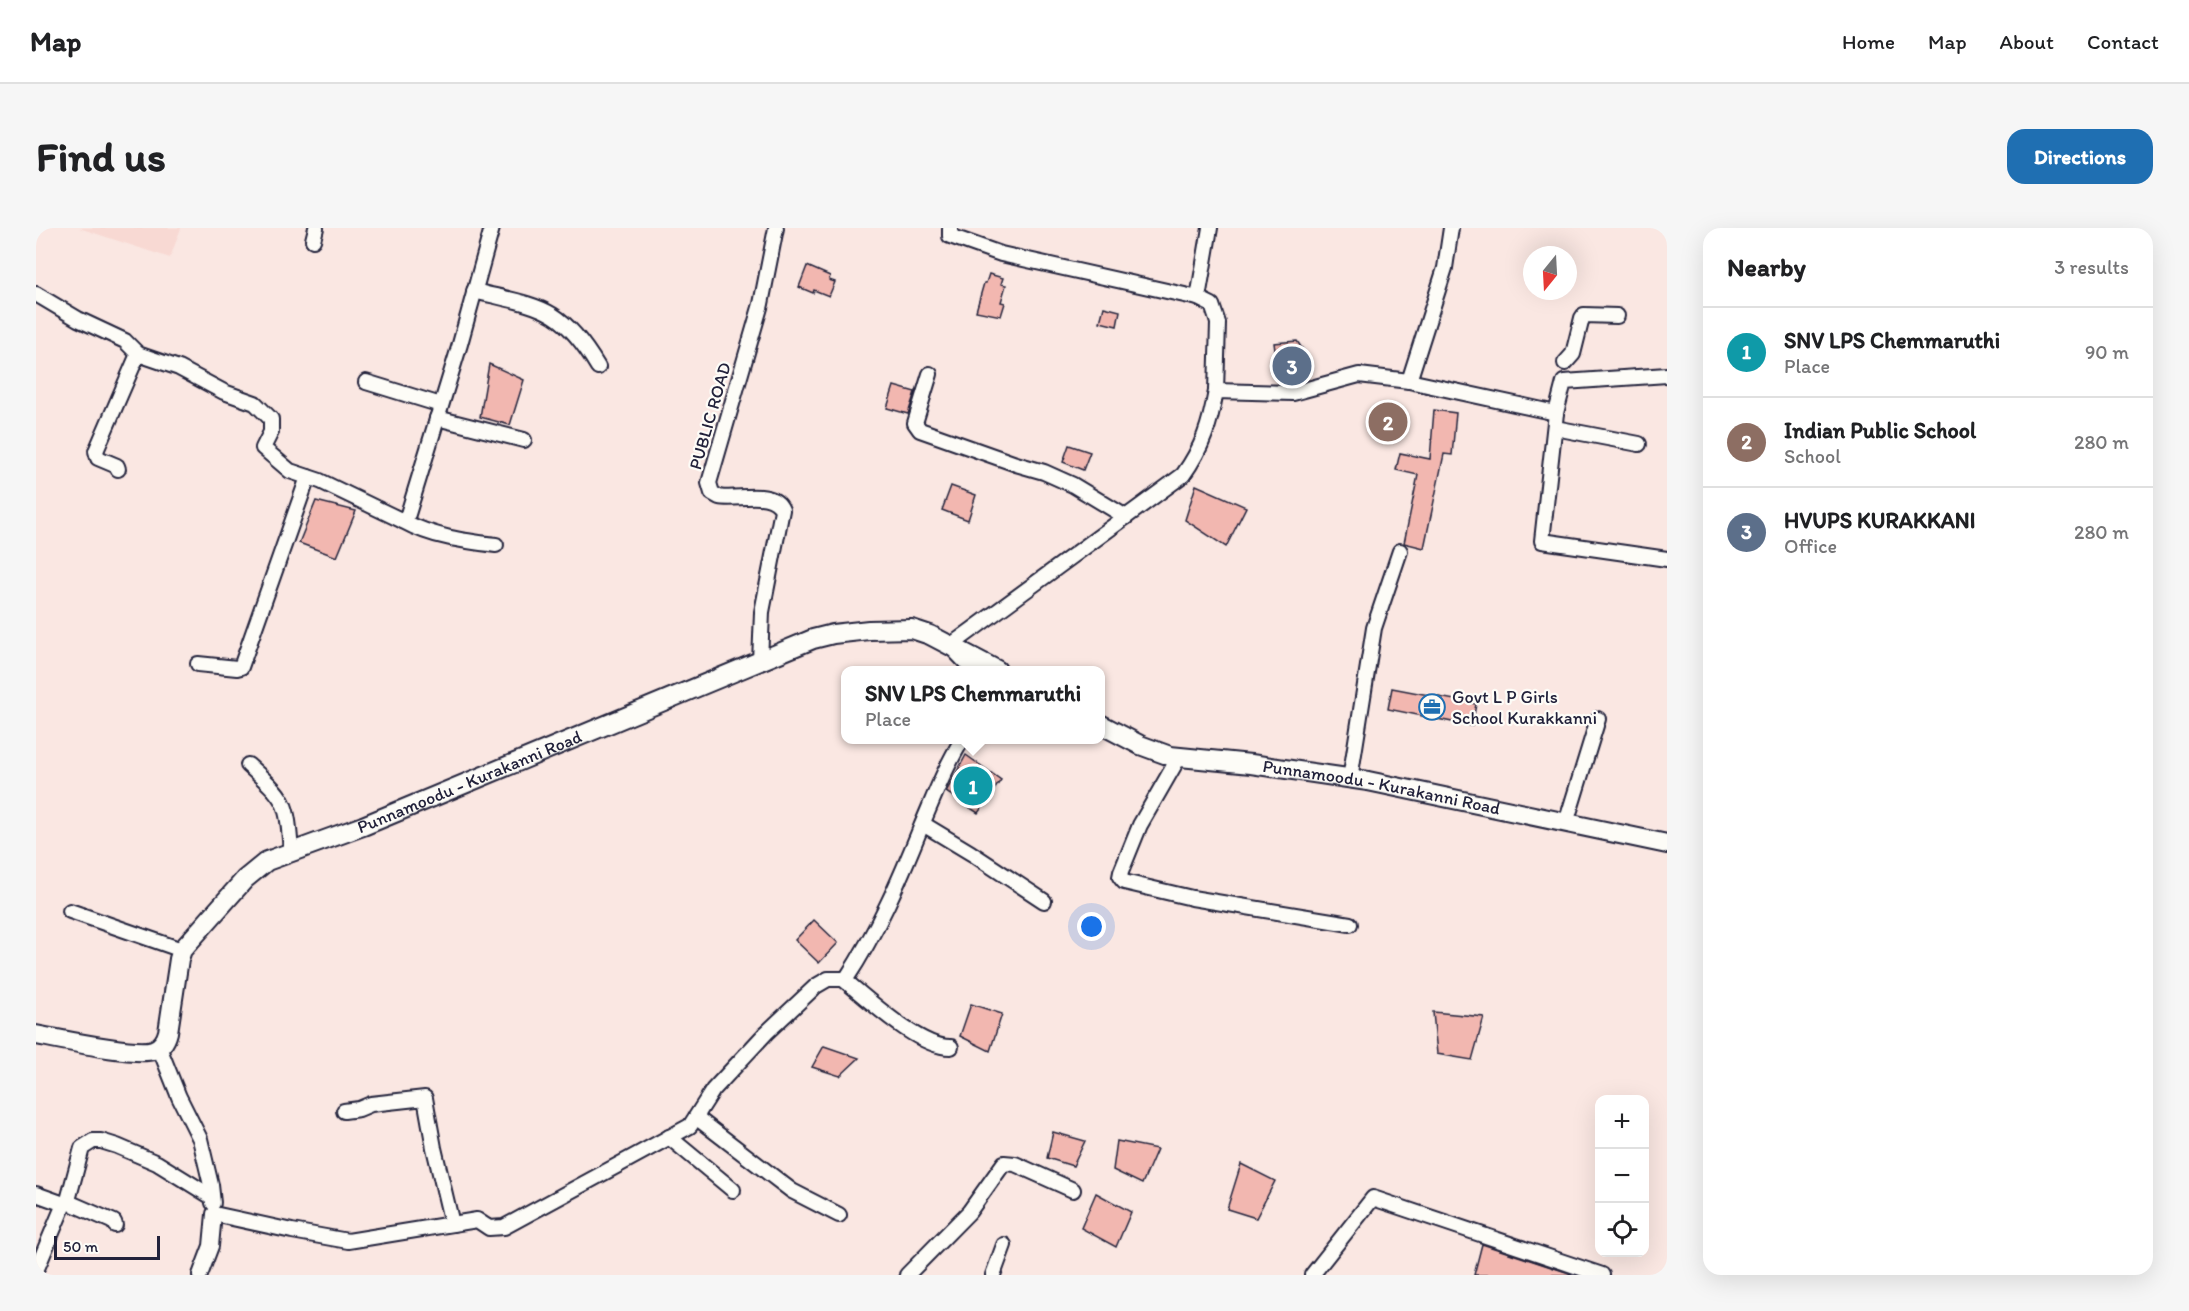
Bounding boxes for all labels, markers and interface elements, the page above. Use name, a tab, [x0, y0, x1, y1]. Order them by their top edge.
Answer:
text: Map	[30, 24, 81, 58]
text: Home	[1842, 29, 1895, 54]
text: Map	[1928, 29, 1967, 54]
text: About	[2000, 29, 2054, 54]
text: Contact	[2087, 29, 2159, 54]
button: Directions	[2007, 129, 2153, 184]
text: Find us	[36, 131, 166, 182]
north arrow	[1523, 246, 1577, 300]
text: Nearby	[1727, 251, 1806, 283]
text: 3 results	[2054, 255, 2129, 279]
text: SNV LPS Chemmaruthi	[1784, 327, 2000, 354]
text: 1	[1742, 340, 1751, 364]
text: 90 m	[2085, 340, 2129, 364]
pin: 3	[1272, 344, 1312, 388]
text: Place	[1784, 354, 1830, 378]
street label: PUBLIC ROAD	[684, 360, 736, 472]
pin: 2	[1368, 400, 1408, 444]
text: Indian Public School	[1784, 417, 1976, 444]
text: 2	[1741, 430, 1752, 454]
text: 280 m	[2074, 430, 2129, 454]
text: School	[1784, 444, 1841, 468]
text: HVUPS KURAKKANI	[1784, 507, 1975, 534]
text: 3	[1741, 520, 1752, 544]
text: 280 m	[2074, 520, 2129, 544]
text: Office	[1784, 534, 1837, 558]
popup	[841, 666, 1105, 744]
text: SNV LPS Chemmaruthi	[865, 680, 1081, 707]
place label: Govt L P Girls School Kurakkanni	[1452, 686, 1597, 729]
office icon: Govt L P Girls School Kurakkanni	[1417, 692, 1447, 722]
text: Place	[865, 707, 911, 731]
street label: Punnamoodu - Kurakanni Road	[354, 725, 585, 838]
street label: Punnamoodu - Kurakanni Road	[1261, 755, 1503, 820]
pin: 1	[954, 764, 992, 808]
your location	[1077, 912, 1106, 941]
map controls	[1595, 1095, 1649, 1257]
button: +	[1595, 1095, 1649, 1149]
button: −	[1595, 1149, 1649, 1203]
button: locate	[1595, 1203, 1649, 1257]
scale bar	[54, 1233, 160, 1260]
text: 50 m	[63, 1237, 98, 1256]

